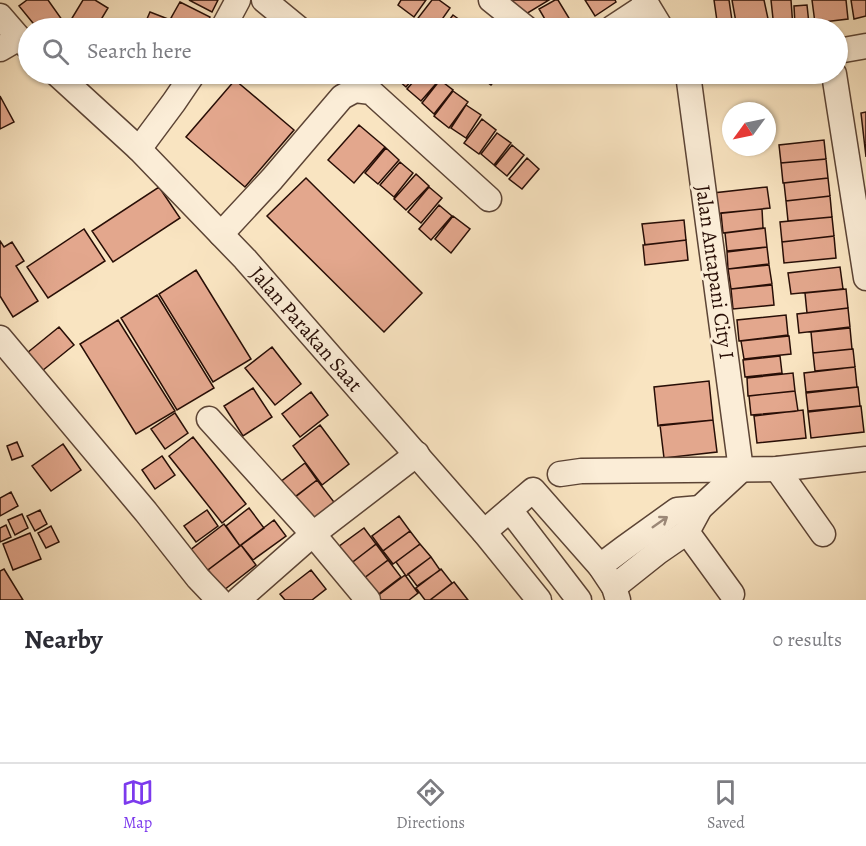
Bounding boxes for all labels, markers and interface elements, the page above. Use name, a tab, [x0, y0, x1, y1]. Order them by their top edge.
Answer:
search box	[18, 18, 848, 84]
icon: search	[39, 35, 72, 68]
text: Search here	[87, 36, 192, 66]
north arrow	[722, 102, 776, 156]
street label: Jalan Antapani City I	[689, 183, 741, 361]
street label: Jalan Parakan Saat	[244, 260, 369, 398]
one-way arrow	[651, 516, 667, 528]
text: Nearby	[24, 622, 103, 657]
text: 0 results	[773, 626, 842, 653]
tab: Map	[121, 776, 154, 834]
tab: Directions	[396, 776, 465, 834]
tab: Saved	[707, 776, 745, 834]

